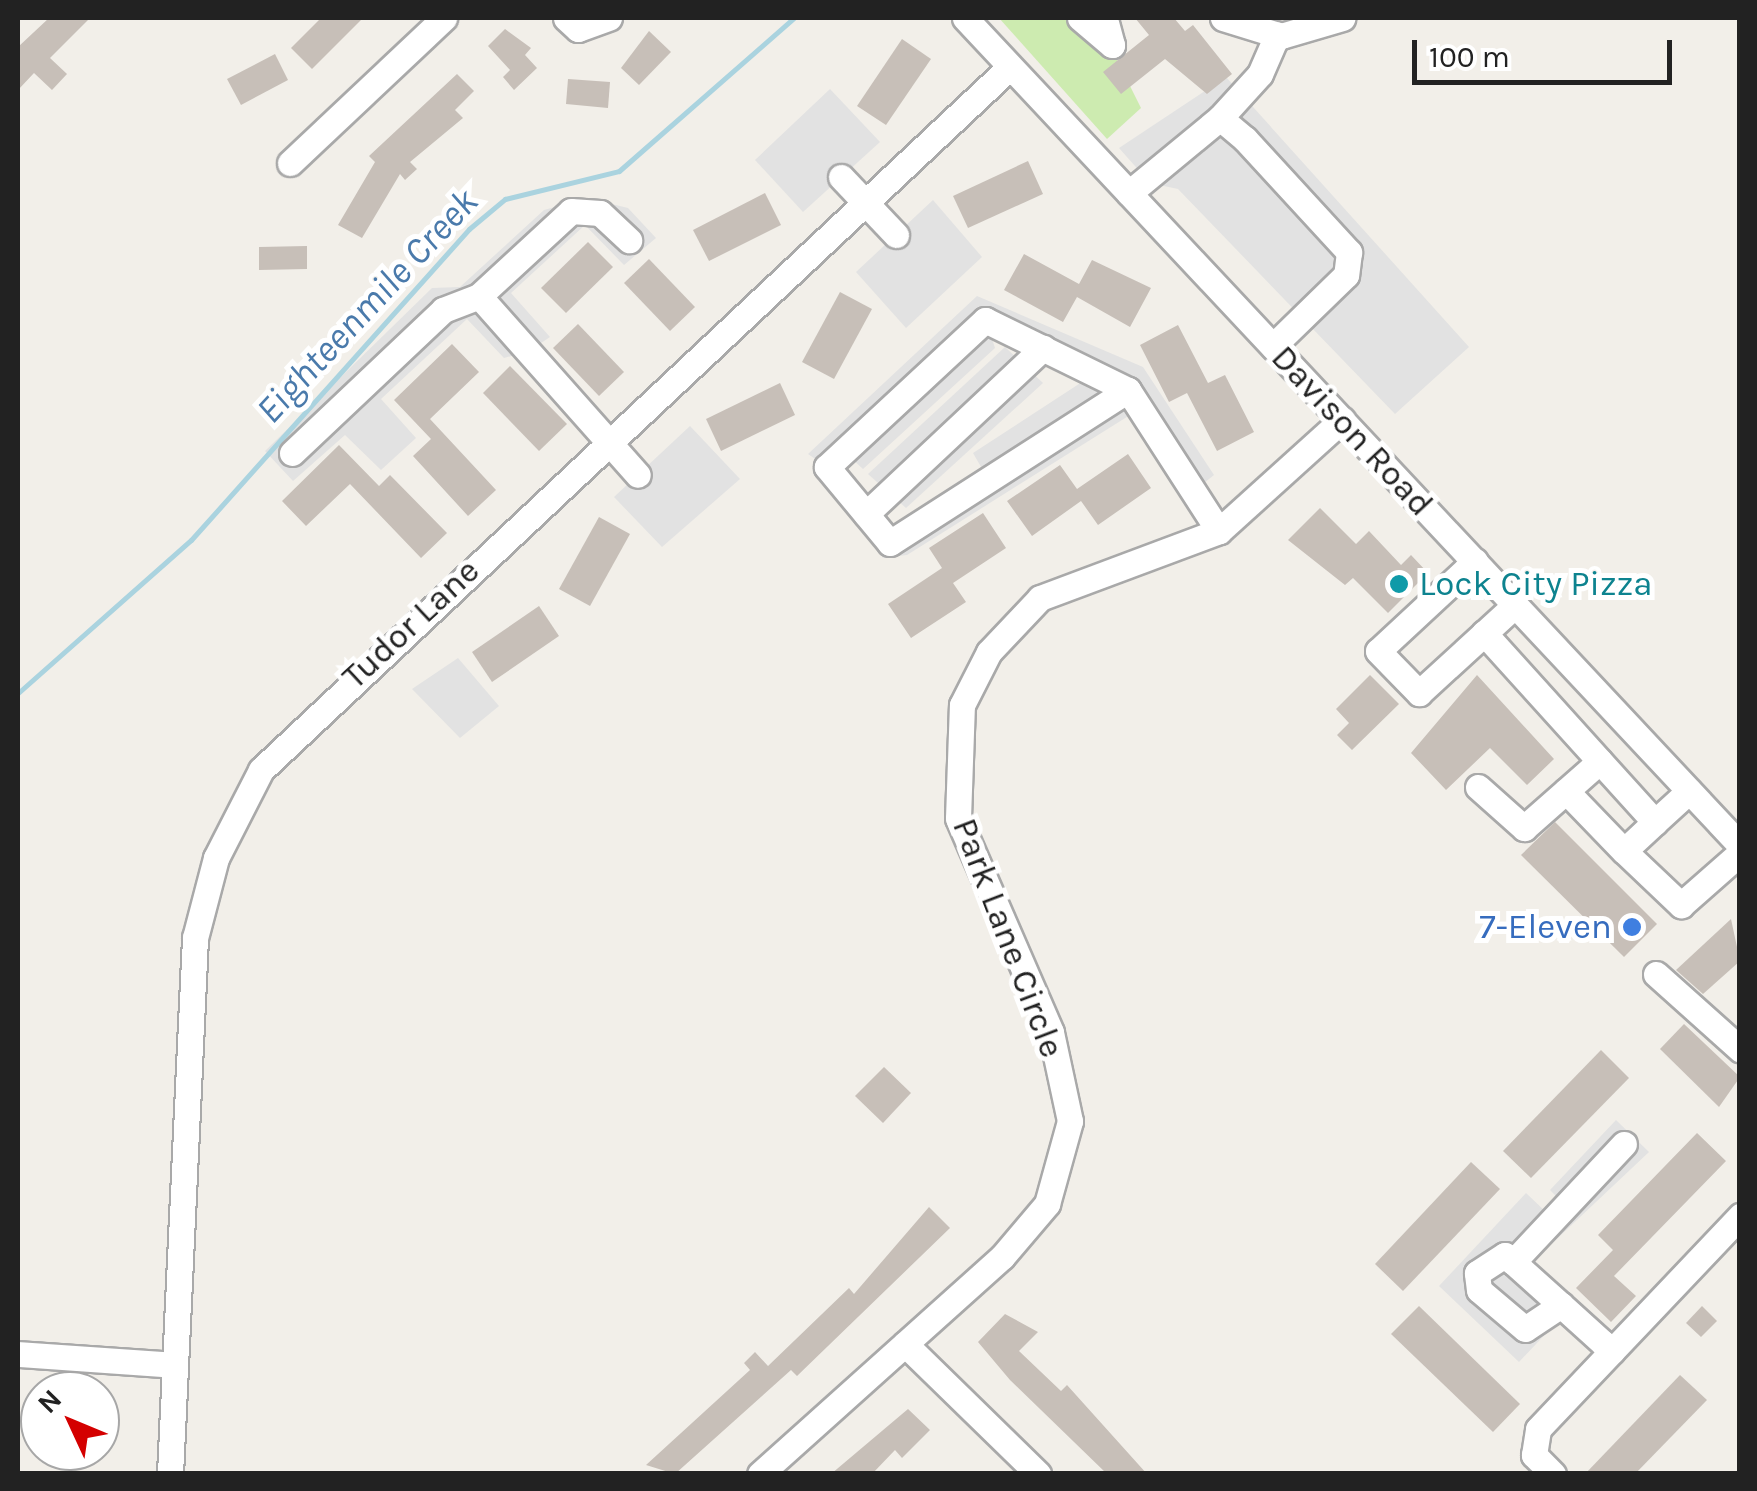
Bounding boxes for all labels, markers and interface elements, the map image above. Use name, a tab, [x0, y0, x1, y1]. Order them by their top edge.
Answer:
scale bar	[1417, 20, 1677, 82]
text: 100 m	[1429, 39, 1510, 75]
water label: Eighteenmile Creek	[247, 179, 487, 433]
street label: Davison Road	[1262, 337, 1442, 525]
street label: Tudor Lane	[334, 550, 488, 698]
place label: Lock City Pizza	[1419, 563, 1653, 605]
marker: Lock City Pizza	[1388, 573, 1410, 595]
street label: Park Lane Circle	[943, 813, 1073, 1063]
place label: 7-Eleven	[1479, 906, 1612, 948]
marker: 7-Eleven	[1621, 916, 1643, 938]
north arrow	[20, 1371, 120, 1471]
text: N	[31, 1383, 68, 1420]

